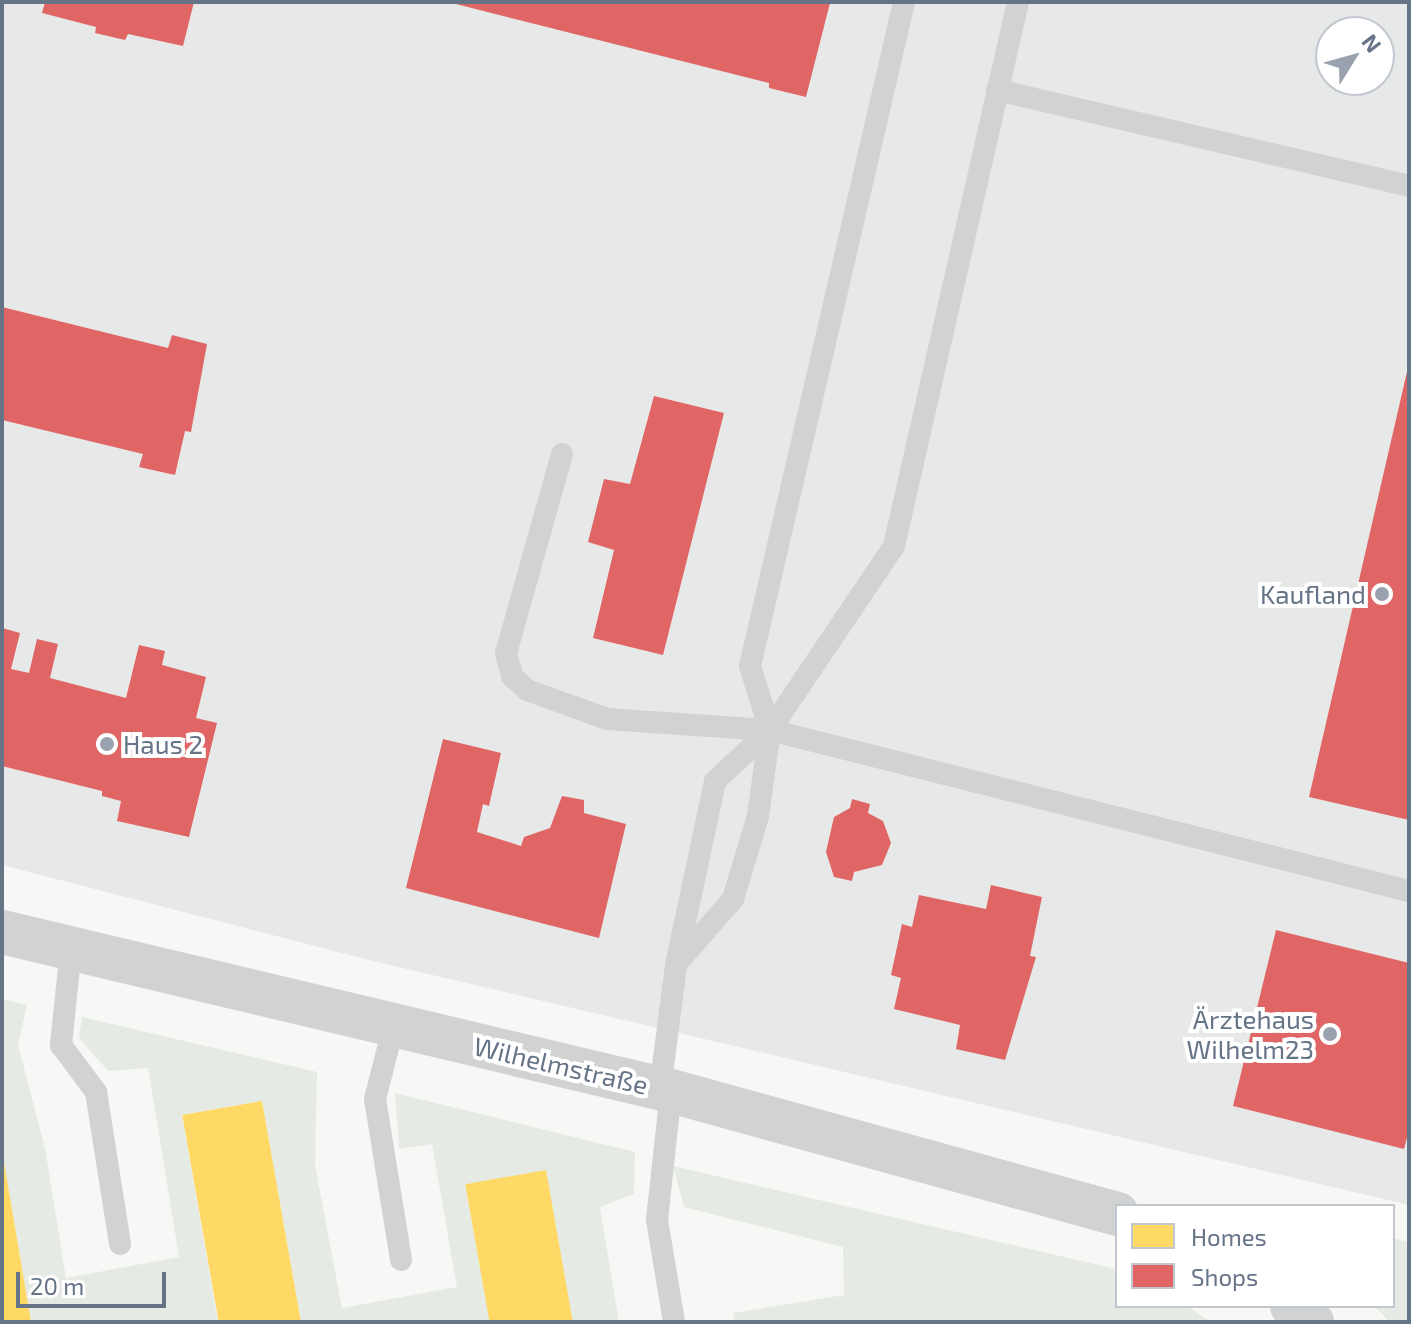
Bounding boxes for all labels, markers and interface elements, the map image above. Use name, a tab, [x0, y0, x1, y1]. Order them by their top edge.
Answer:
north arrow	[1315, 16, 1395, 96]
text: N	[1357, 29, 1388, 57]
place label: Kaufland	[1260, 578, 1366, 610]
marker: Kaufland	[1373, 585, 1391, 603]
place label: Haus 2	[123, 728, 203, 760]
marker: Haus 2	[98, 735, 116, 753]
place label: Ärztehaus Wilhelm23	[1187, 1003, 1314, 1064]
marker: Ärztehaus Wilhelm23	[1321, 1025, 1339, 1043]
street label: Wilhelmstraße	[471, 1030, 651, 1100]
legend	[1115, 1204, 1395, 1308]
text: Homes	[1191, 1222, 1267, 1251]
scale bar	[20, 1256, 170, 1306]
text: Shops	[1191, 1262, 1258, 1291]
text: 20 m	[30, 1271, 84, 1300]

